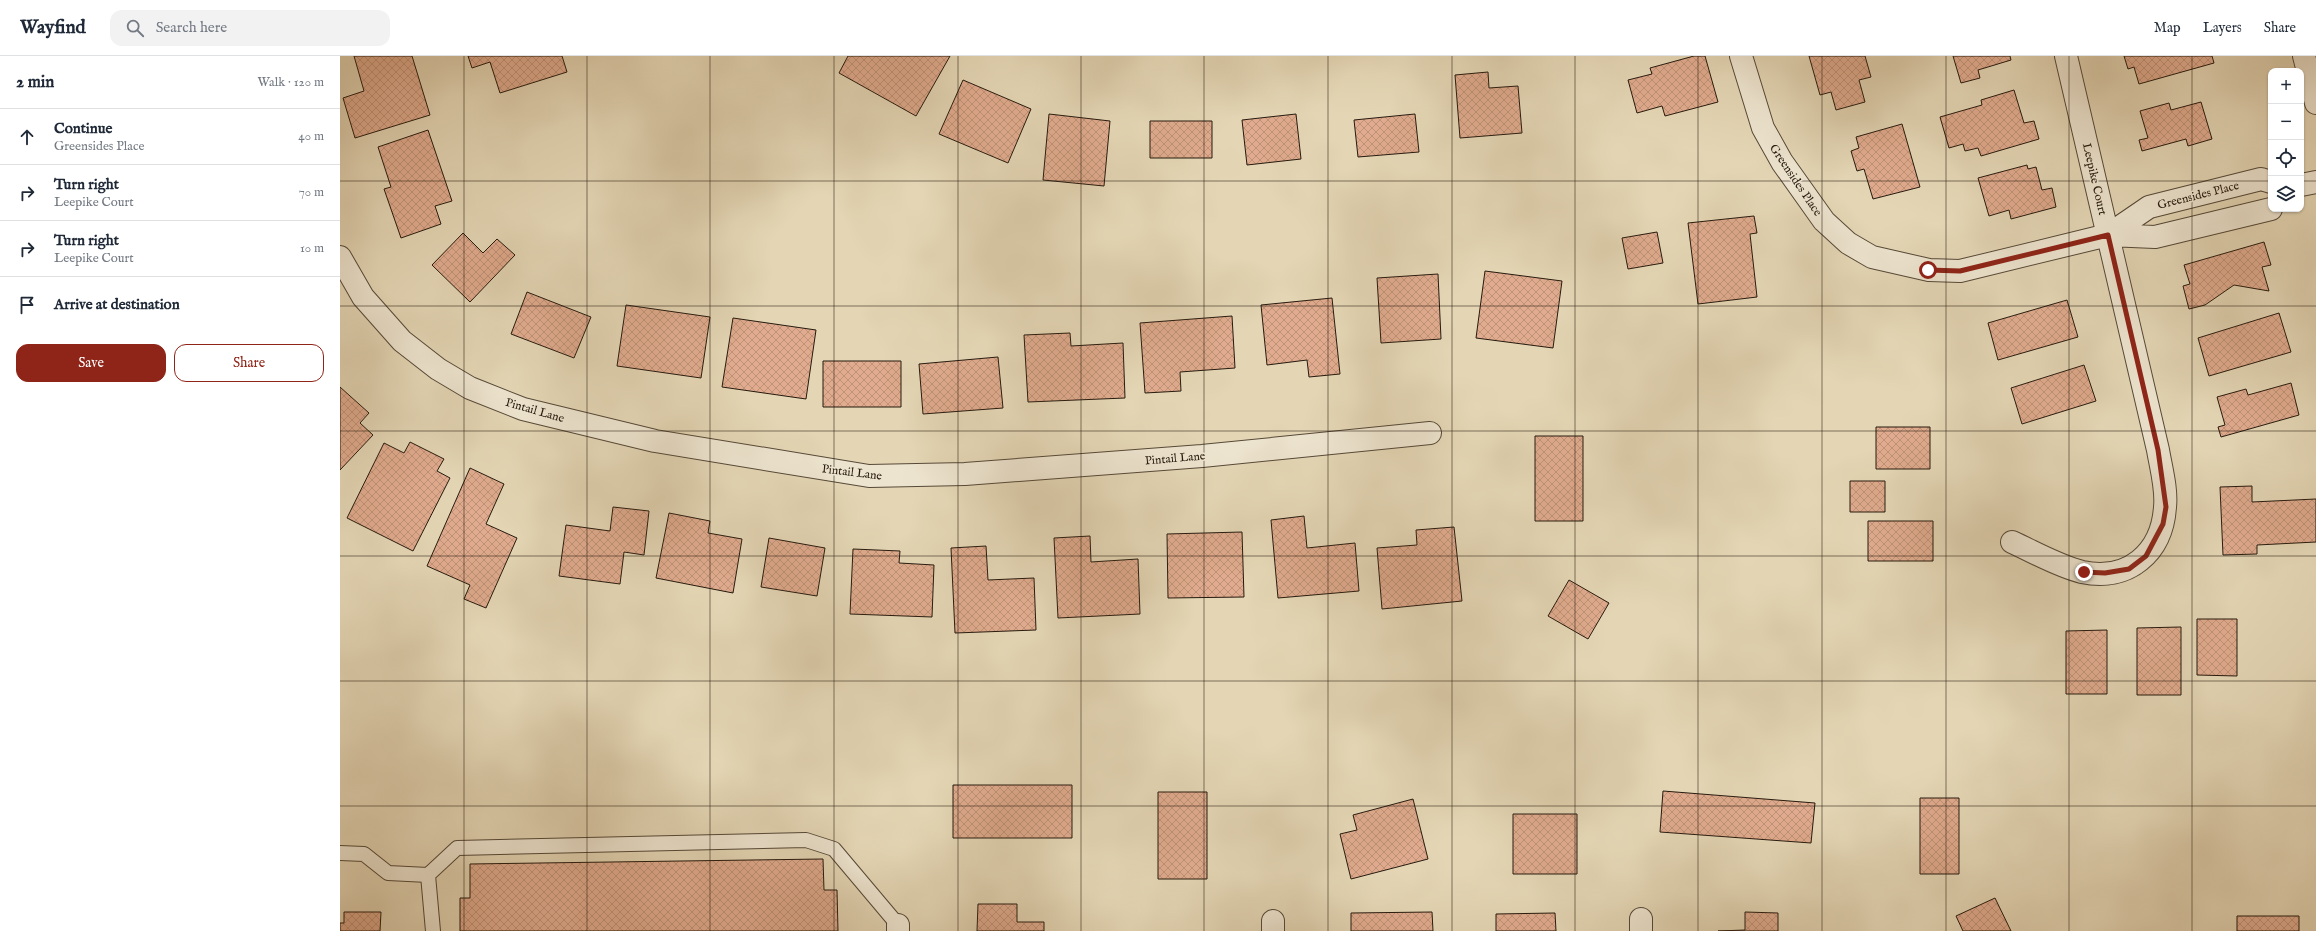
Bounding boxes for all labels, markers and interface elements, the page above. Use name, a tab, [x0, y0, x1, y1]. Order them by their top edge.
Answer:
search box	[110, 10, 390, 46]
text: Wayfind	[20, 16, 86, 40]
icon: search	[124, 17, 146, 39]
text: Search here	[156, 18, 227, 37]
text: Map	[2154, 19, 2181, 37]
text: Layers	[2203, 19, 2242, 37]
text: Share	[2264, 19, 2296, 37]
map controls	[2268, 68, 2304, 212]
button: +	[2268, 68, 2304, 104]
text: 2 min	[16, 72, 54, 93]
text: Walk · 120 m	[258, 74, 324, 91]
button: −	[2268, 104, 2304, 140]
text: Continue	[54, 119, 112, 138]
icon: ahead	[16, 126, 38, 148]
text: 40 m	[298, 128, 324, 145]
text: Greensides Place	[54, 138, 145, 155]
button: locate	[2268, 140, 2304, 176]
street label: Greensides Place	[1766, 141, 1825, 220]
street label: Leepike Court	[2078, 142, 2110, 217]
text: Turn right	[54, 175, 119, 194]
button: layers	[2268, 176, 2304, 212]
street label: Greensides Place	[2156, 178, 2241, 213]
icon: right	[16, 182, 38, 204]
text: 70 m	[299, 184, 324, 201]
text: Leepike Court	[54, 194, 134, 211]
text: Turn right	[54, 231, 119, 250]
icon: right	[16, 238, 38, 260]
text: 10 m	[300, 240, 324, 257]
text: Leepike Court	[54, 250, 134, 267]
route start	[1919, 261, 1937, 279]
icon: arrive	[16, 294, 38, 316]
text: Arrive at destination	[54, 295, 180, 314]
button: Save	[16, 344, 166, 382]
button: Share	[174, 344, 324, 382]
street label: Pintail Lane	[504, 395, 567, 426]
street label: Pintail Lane	[1144, 448, 1206, 469]
street label: Pintail Lane	[821, 461, 883, 484]
route end	[2075, 563, 2093, 581]

